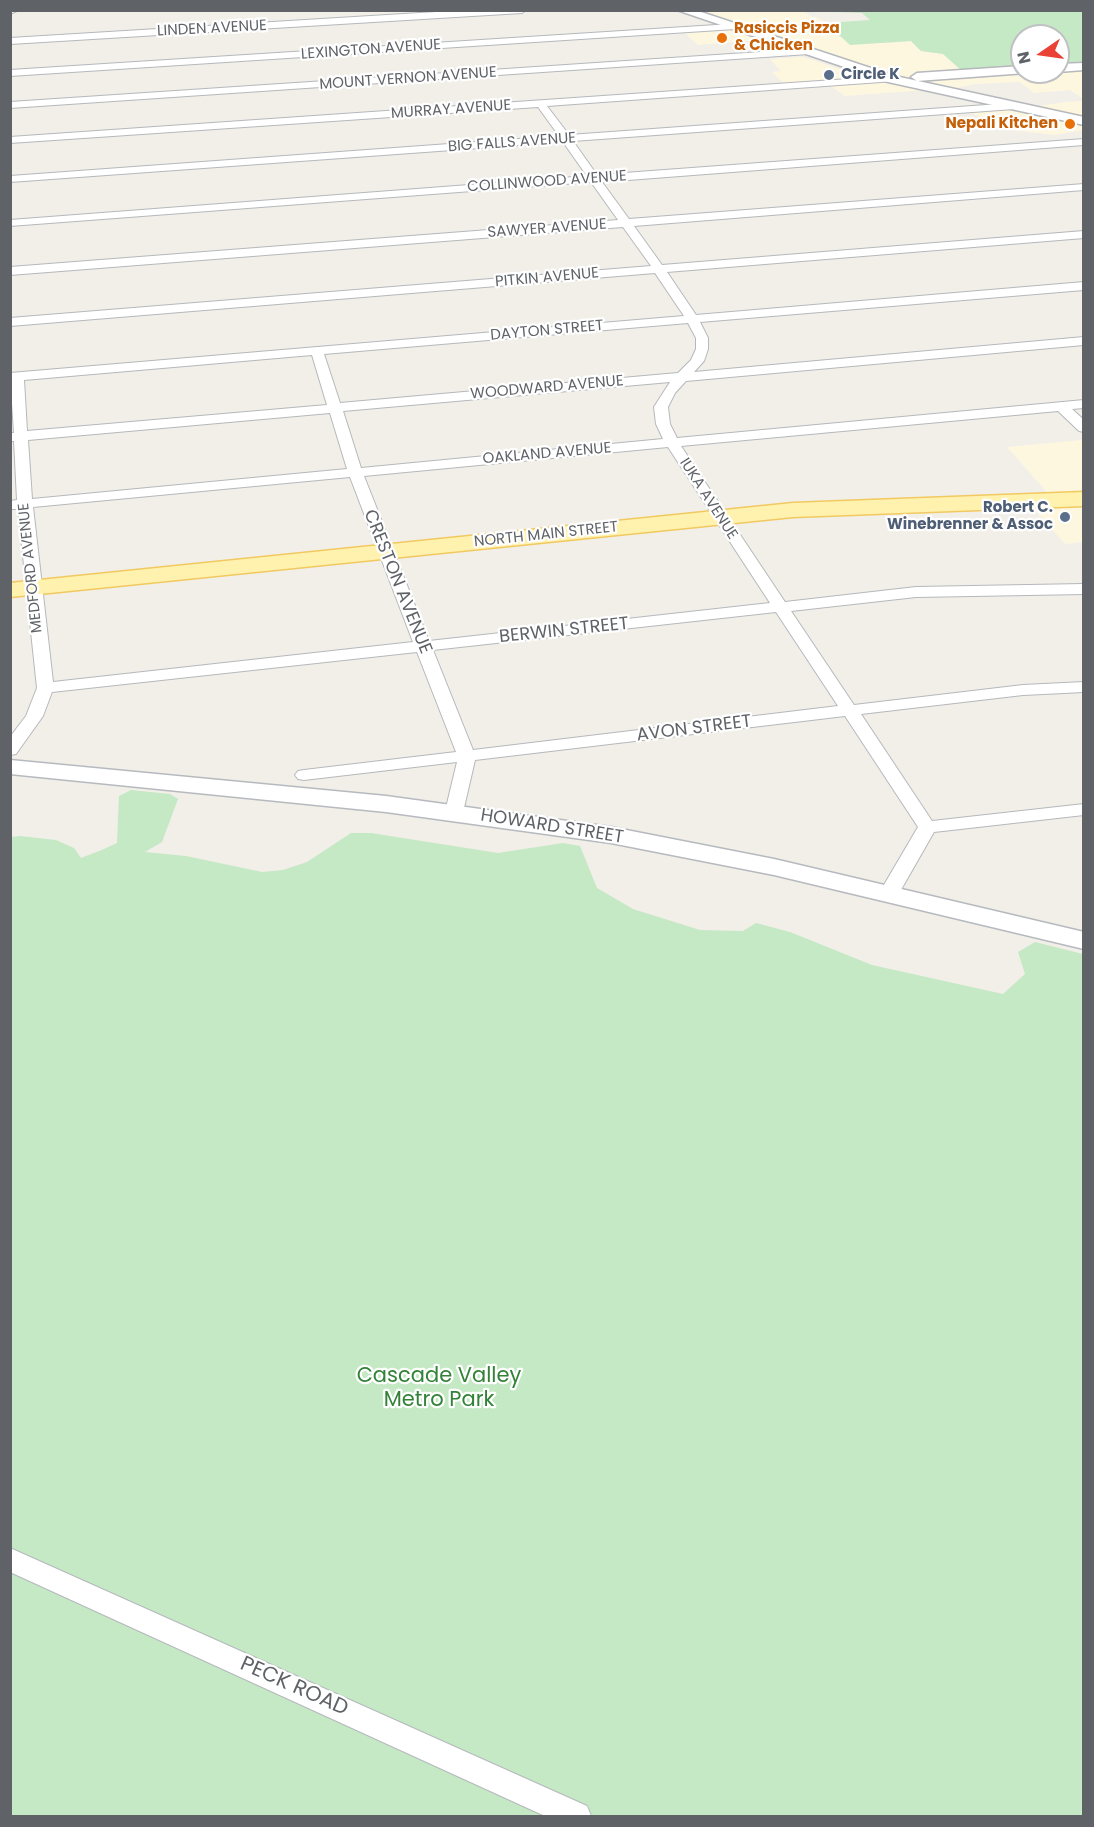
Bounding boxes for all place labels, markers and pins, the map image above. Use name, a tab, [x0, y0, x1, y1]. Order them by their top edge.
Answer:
place label: Rasiccis Pizza & Chicken	[734, 20, 840, 55]
marker: Rasiccis Pizza & Chicken	[715, 31, 729, 45]
place label: Circle K	[841, 66, 900, 84]
marker: Circle K	[822, 68, 836, 82]
place label: Nepali Kitchen	[946, 115, 1058, 133]
marker: Nepali Kitchen	[1063, 117, 1077, 131]
place label: Robert C. Winebrenner & Assoc	[887, 499, 1053, 534]
marker: Robert C. Winebrenner & Assoc	[1058, 510, 1072, 524]

